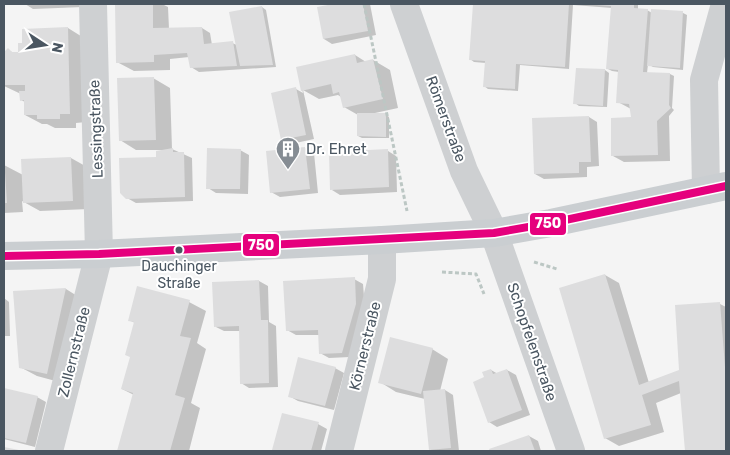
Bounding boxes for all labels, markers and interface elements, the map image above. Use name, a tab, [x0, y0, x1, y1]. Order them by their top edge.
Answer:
north arrow	[20, 20, 70, 70]
text: N	[48, 41, 67, 54]
street label: Römerstraße	[422, 73, 470, 165]
street label: Lessingstraße	[85, 80, 107, 178]
building icon: Dr. Ehret	[275, 136, 301, 170]
place label: Dr. Ehret	[306, 140, 367, 158]
line badge: 750	[529, 212, 567, 236]
text: 750	[535, 215, 561, 232]
line badge: 750	[242, 233, 280, 257]
text: 750	[248, 237, 274, 254]
marker: Dauchinger Straße	[174, 245, 184, 255]
place label: Dauchinger Straße	[141, 258, 217, 292]
street label: Schopfelenstraße	[503, 280, 561, 404]
street label: Körnerstraße	[345, 300, 385, 392]
street label: Zollernstraße	[54, 305, 94, 399]

